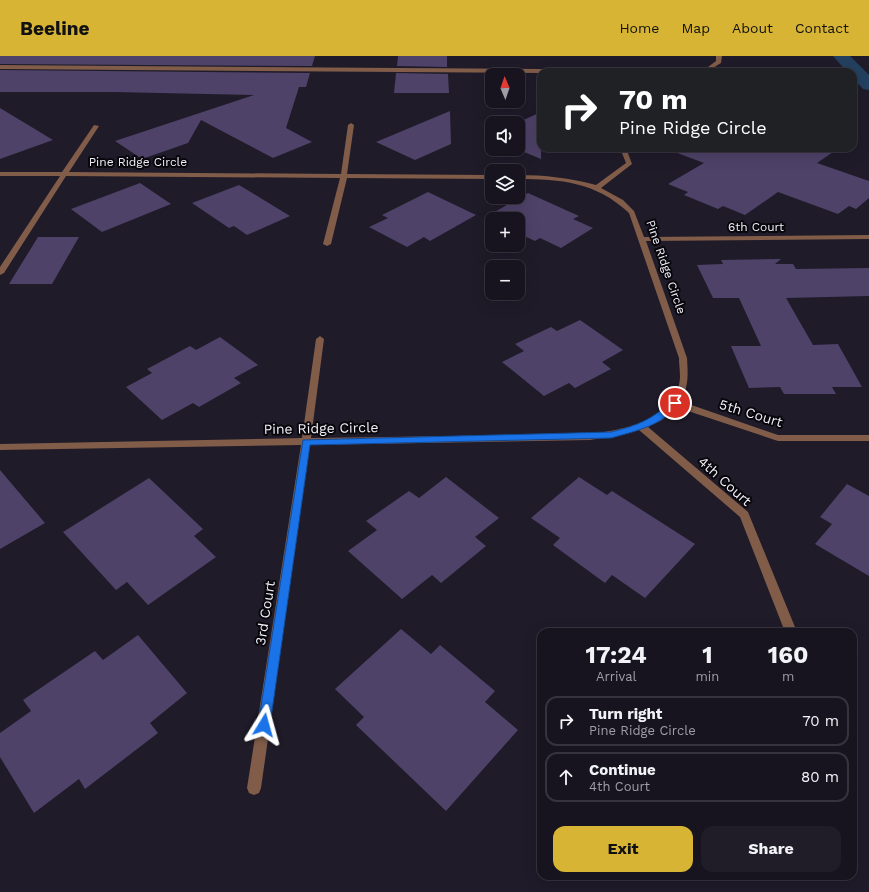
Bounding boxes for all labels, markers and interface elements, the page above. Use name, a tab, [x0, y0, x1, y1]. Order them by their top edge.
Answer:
text: Beeline	[20, 17, 90, 40]
text: Home	[619, 20, 659, 36]
text: Map	[681, 20, 710, 36]
text: About	[732, 20, 773, 36]
text: Contact	[795, 20, 849, 36]
north arrow	[485, 68, 525, 108]
map controls	[485, 68, 525, 300]
text: 70 m	[619, 83, 688, 116]
icon: right	[553, 84, 605, 136]
button: sound	[485, 116, 525, 156]
text: Pine Ridge Circle	[619, 117, 767, 138]
street label: Pine Ridge Circle	[89, 155, 187, 169]
button: layers	[485, 164, 525, 204]
button: +	[485, 212, 525, 252]
street label: Pine Ridge Circle	[643, 218, 689, 316]
street label: 6th Court	[728, 220, 784, 234]
button: −	[485, 260, 525, 300]
pin	[658, 386, 692, 420]
icon: arrive	[664, 392, 686, 414]
street label: 5th Court	[717, 396, 785, 430]
street label: Pine Ridge Circle	[263, 419, 379, 437]
street label: 4th Court	[695, 453, 755, 509]
street label: 3rd Court	[252, 580, 278, 646]
text: 17:24	[586, 641, 647, 669]
text: 1	[702, 641, 713, 669]
text: 160	[768, 641, 808, 669]
text: Arrival	[596, 669, 636, 684]
text: min	[695, 669, 719, 684]
text: m	[782, 669, 794, 684]
position arrow	[243, 704, 285, 746]
text: Turn right	[589, 705, 662, 723]
icon: right	[555, 710, 577, 732]
text: 70 m	[802, 712, 839, 730]
text: Pine Ridge Circle	[589, 723, 696, 738]
text: Continue	[589, 761, 656, 779]
icon: ahead	[555, 766, 577, 788]
text: 80 m	[801, 768, 839, 786]
text: 4th Court	[589, 779, 650, 794]
button: Exit	[553, 826, 693, 872]
button: Share	[701, 826, 841, 872]

